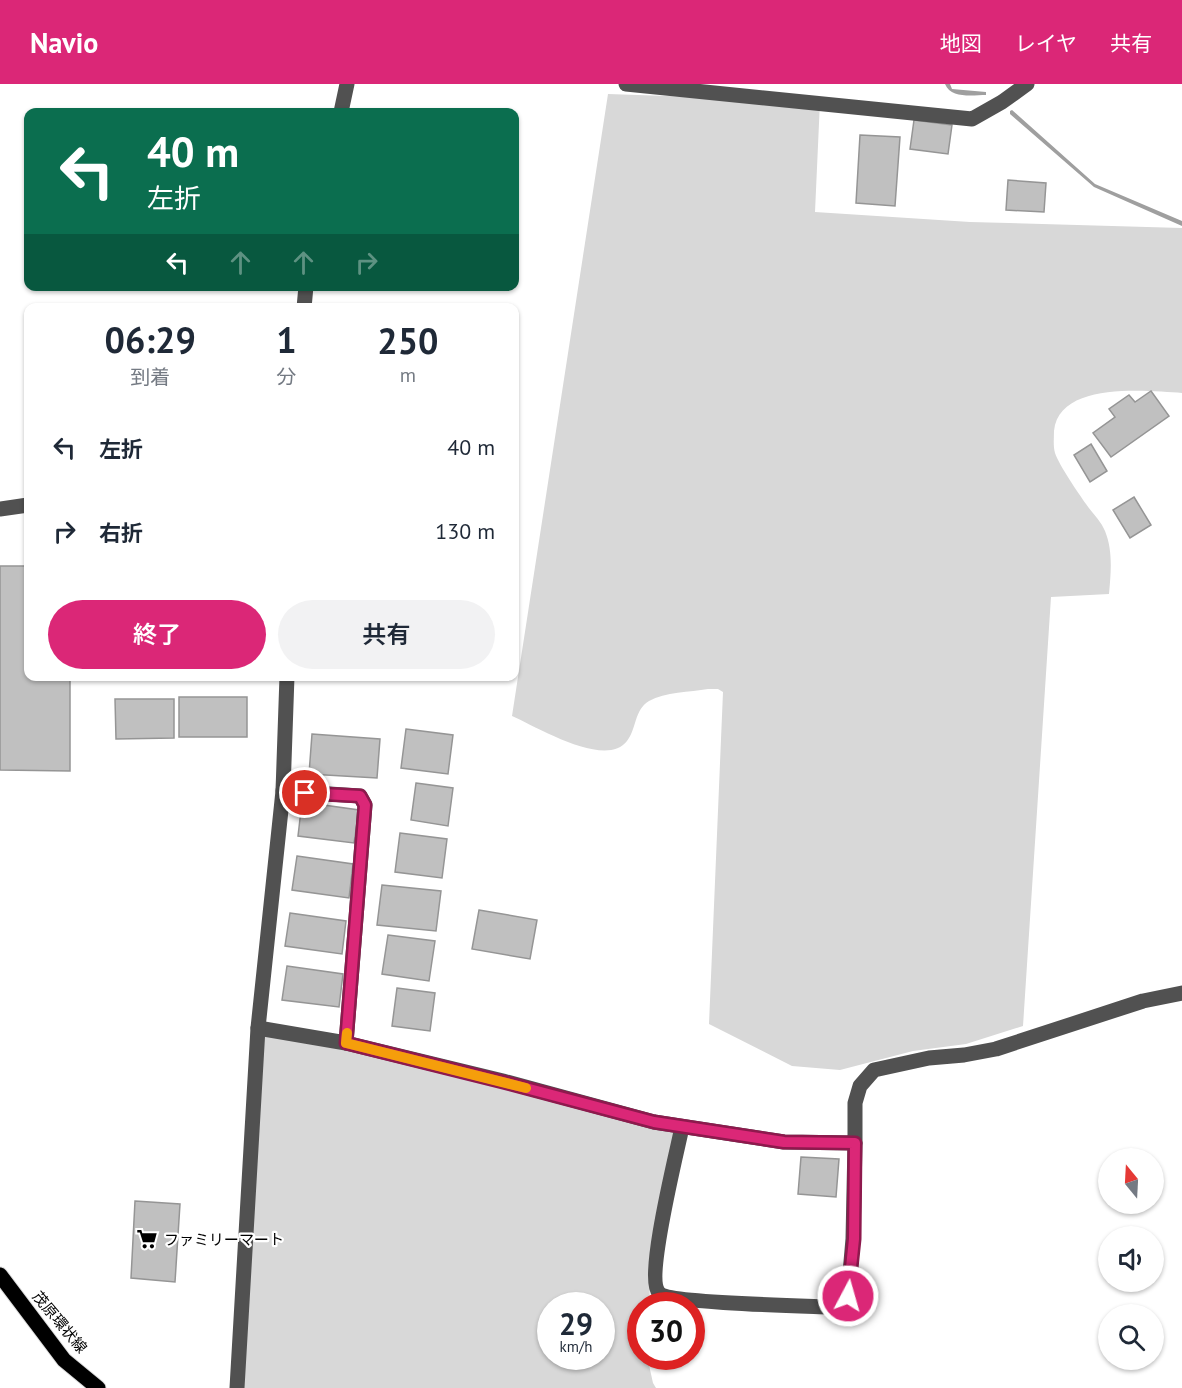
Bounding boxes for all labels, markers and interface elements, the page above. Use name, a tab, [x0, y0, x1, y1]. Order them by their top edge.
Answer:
text: Navio	[30, 24, 98, 61]
text: 地図	[940, 30, 982, 57]
text: レイヤ	[1015, 30, 1077, 57]
text: 共有	[1110, 30, 1152, 57]
text: 40 m	[147, 124, 239, 179]
icon: left	[48, 132, 126, 210]
text: 左折	[147, 181, 201, 215]
icon: left	[161, 246, 194, 279]
icon: ahead	[224, 246, 257, 279]
icon: ahead	[287, 246, 320, 279]
icon: right	[350, 246, 383, 279]
text: 06:29	[104, 316, 196, 363]
text: 1	[276, 316, 297, 363]
text: 250	[377, 317, 438, 364]
text: m	[400, 362, 416, 388]
text: 到着	[130, 364, 170, 390]
text: 分	[277, 364, 297, 390]
icon: left	[48, 431, 81, 464]
text: 40 m	[447, 433, 495, 461]
text: 左折	[99, 435, 143, 463]
icon: right	[48, 515, 81, 548]
text: 130 m	[435, 517, 495, 545]
text: 右折	[99, 519, 143, 547]
button: 終了	[48, 600, 266, 669]
button: 共有	[278, 600, 495, 669]
pin	[279, 767, 330, 818]
icon: arrive	[288, 776, 321, 809]
north arrow	[1098, 1148, 1164, 1214]
map controls	[1098, 1148, 1164, 1370]
button: sound	[1098, 1226, 1164, 1292]
supermarket icon: ファミリーマート	[135, 1227, 159, 1251]
place label: ファミリーマート	[164, 1230, 284, 1249]
position arrow	[816, 1264, 880, 1328]
street label: 茂原環状線	[29, 1287, 91, 1357]
speed limit sign: 30	[627, 1292, 705, 1370]
text: 29	[559, 1304, 593, 1343]
button: search	[1098, 1304, 1164, 1370]
text: km/h	[560, 1337, 592, 1356]

